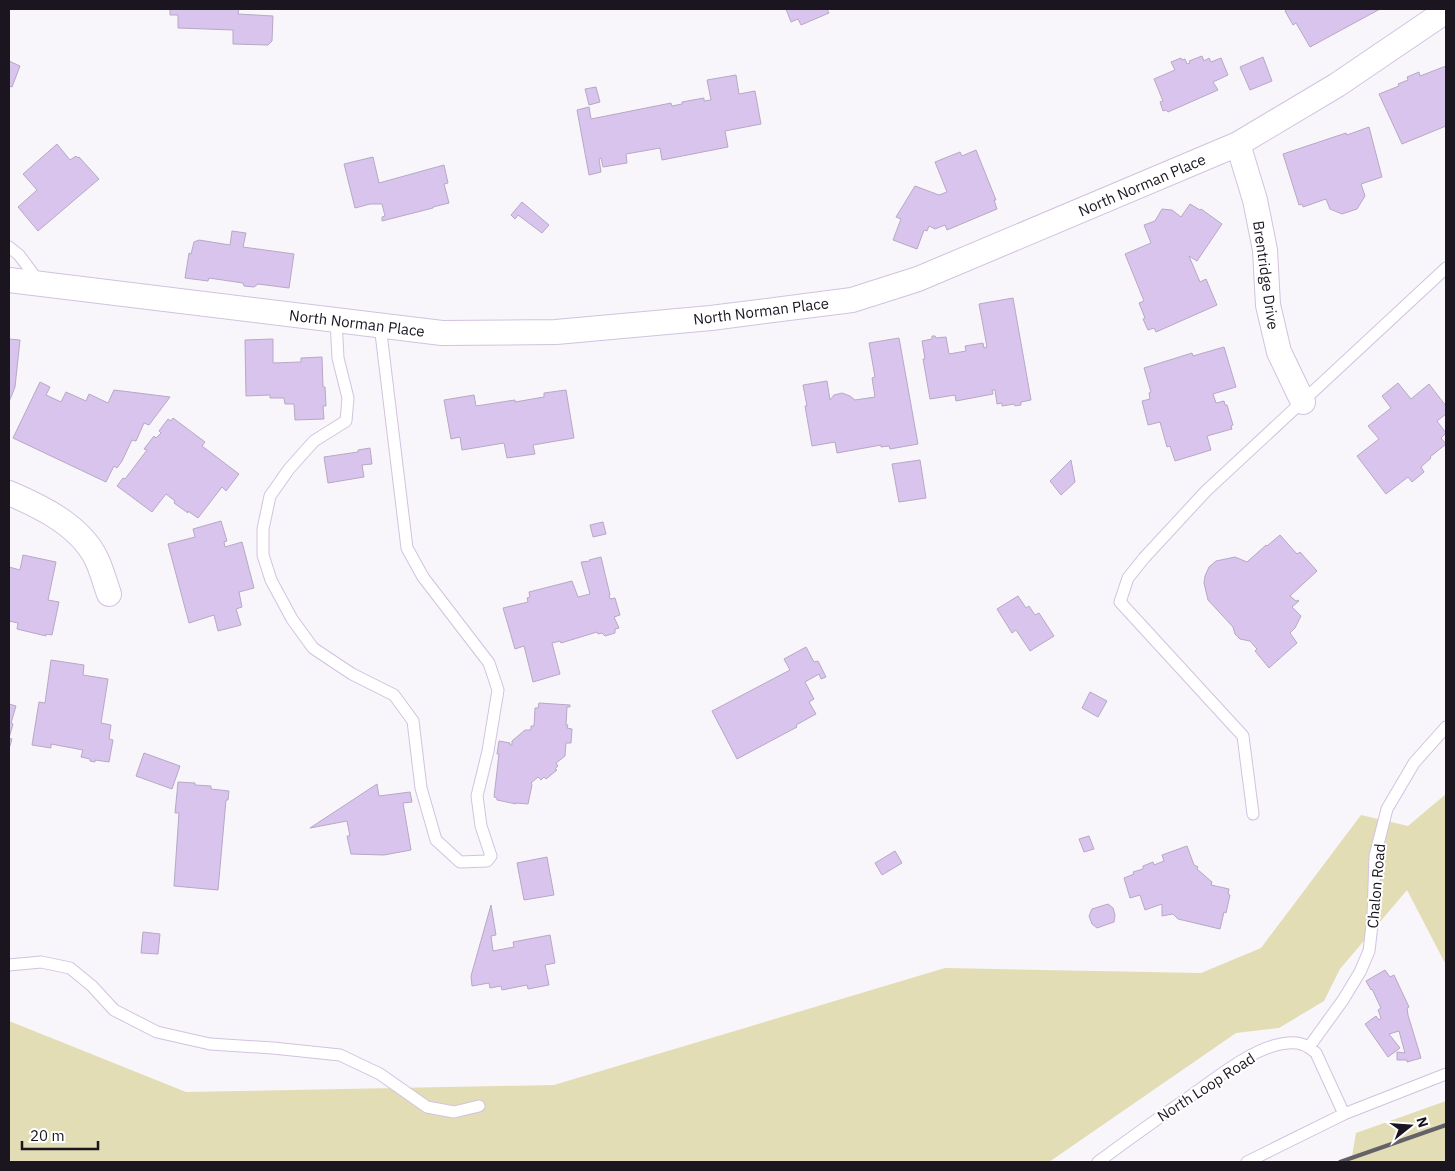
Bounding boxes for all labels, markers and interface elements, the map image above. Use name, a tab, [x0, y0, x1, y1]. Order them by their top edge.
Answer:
street label: North Norman Place	[1075, 150, 1209, 220]
street label: Brentridge Drive	[1249, 219, 1283, 331]
street label: North Norman Place	[692, 293, 830, 329]
street label: North Norman Place	[288, 305, 426, 341]
street label: Chalon Road	[1363, 843, 1389, 929]
street label: North Loop Road	[1154, 1048, 1258, 1126]
north arrow	[1385, 1101, 1435, 1151]
text: N	[1412, 1115, 1433, 1130]
scale bar	[22, 1118, 99, 1150]
text: 20 m	[30, 1126, 65, 1145]

